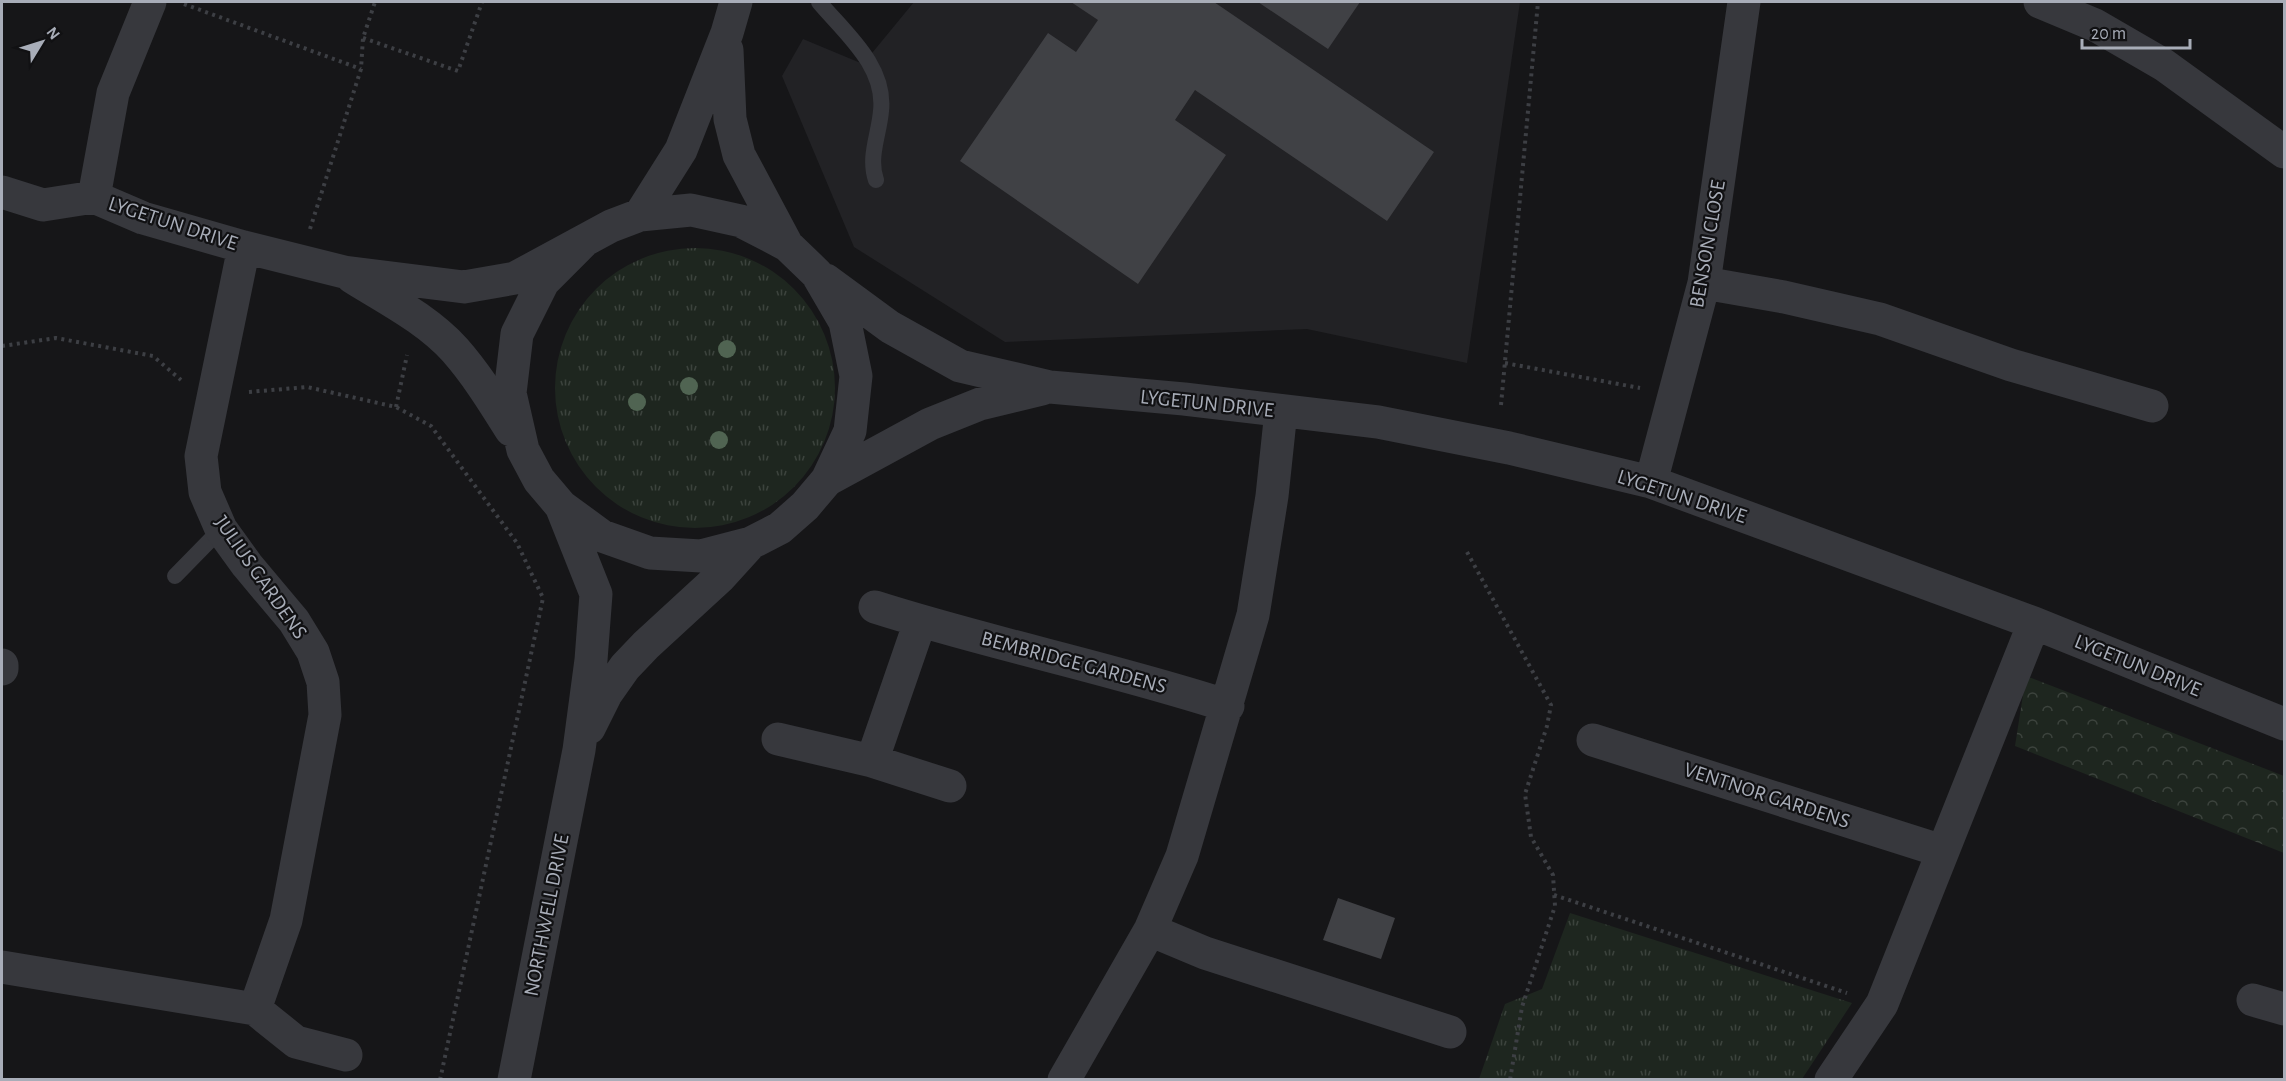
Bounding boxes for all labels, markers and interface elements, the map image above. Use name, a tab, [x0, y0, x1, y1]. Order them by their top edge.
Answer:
north arrow	[12, 12, 72, 72]
scale bar	[2082, 12, 2190, 50]
text: N	[43, 24, 63, 43]
text: 20 m	[2091, 25, 2126, 43]
street label: BENSON CLOSE	[1686, 179, 1729, 309]
street label: LYGETUN DRIVE	[106, 193, 240, 254]
street label: LYGETUN DRIVE	[1139, 386, 1275, 421]
street label: LYGETUN DRIVE	[1615, 466, 1749, 527]
street label: JULIUS GARDENS	[210, 512, 311, 643]
street label: BEMBRIDGE GARDENS	[979, 628, 1169, 697]
street label: LYGETUN DRIVE	[2072, 631, 2204, 700]
street label: VENTNOR GARDENS	[1681, 759, 1852, 832]
street label: NORTHWELL DRIVE	[520, 832, 573, 998]

